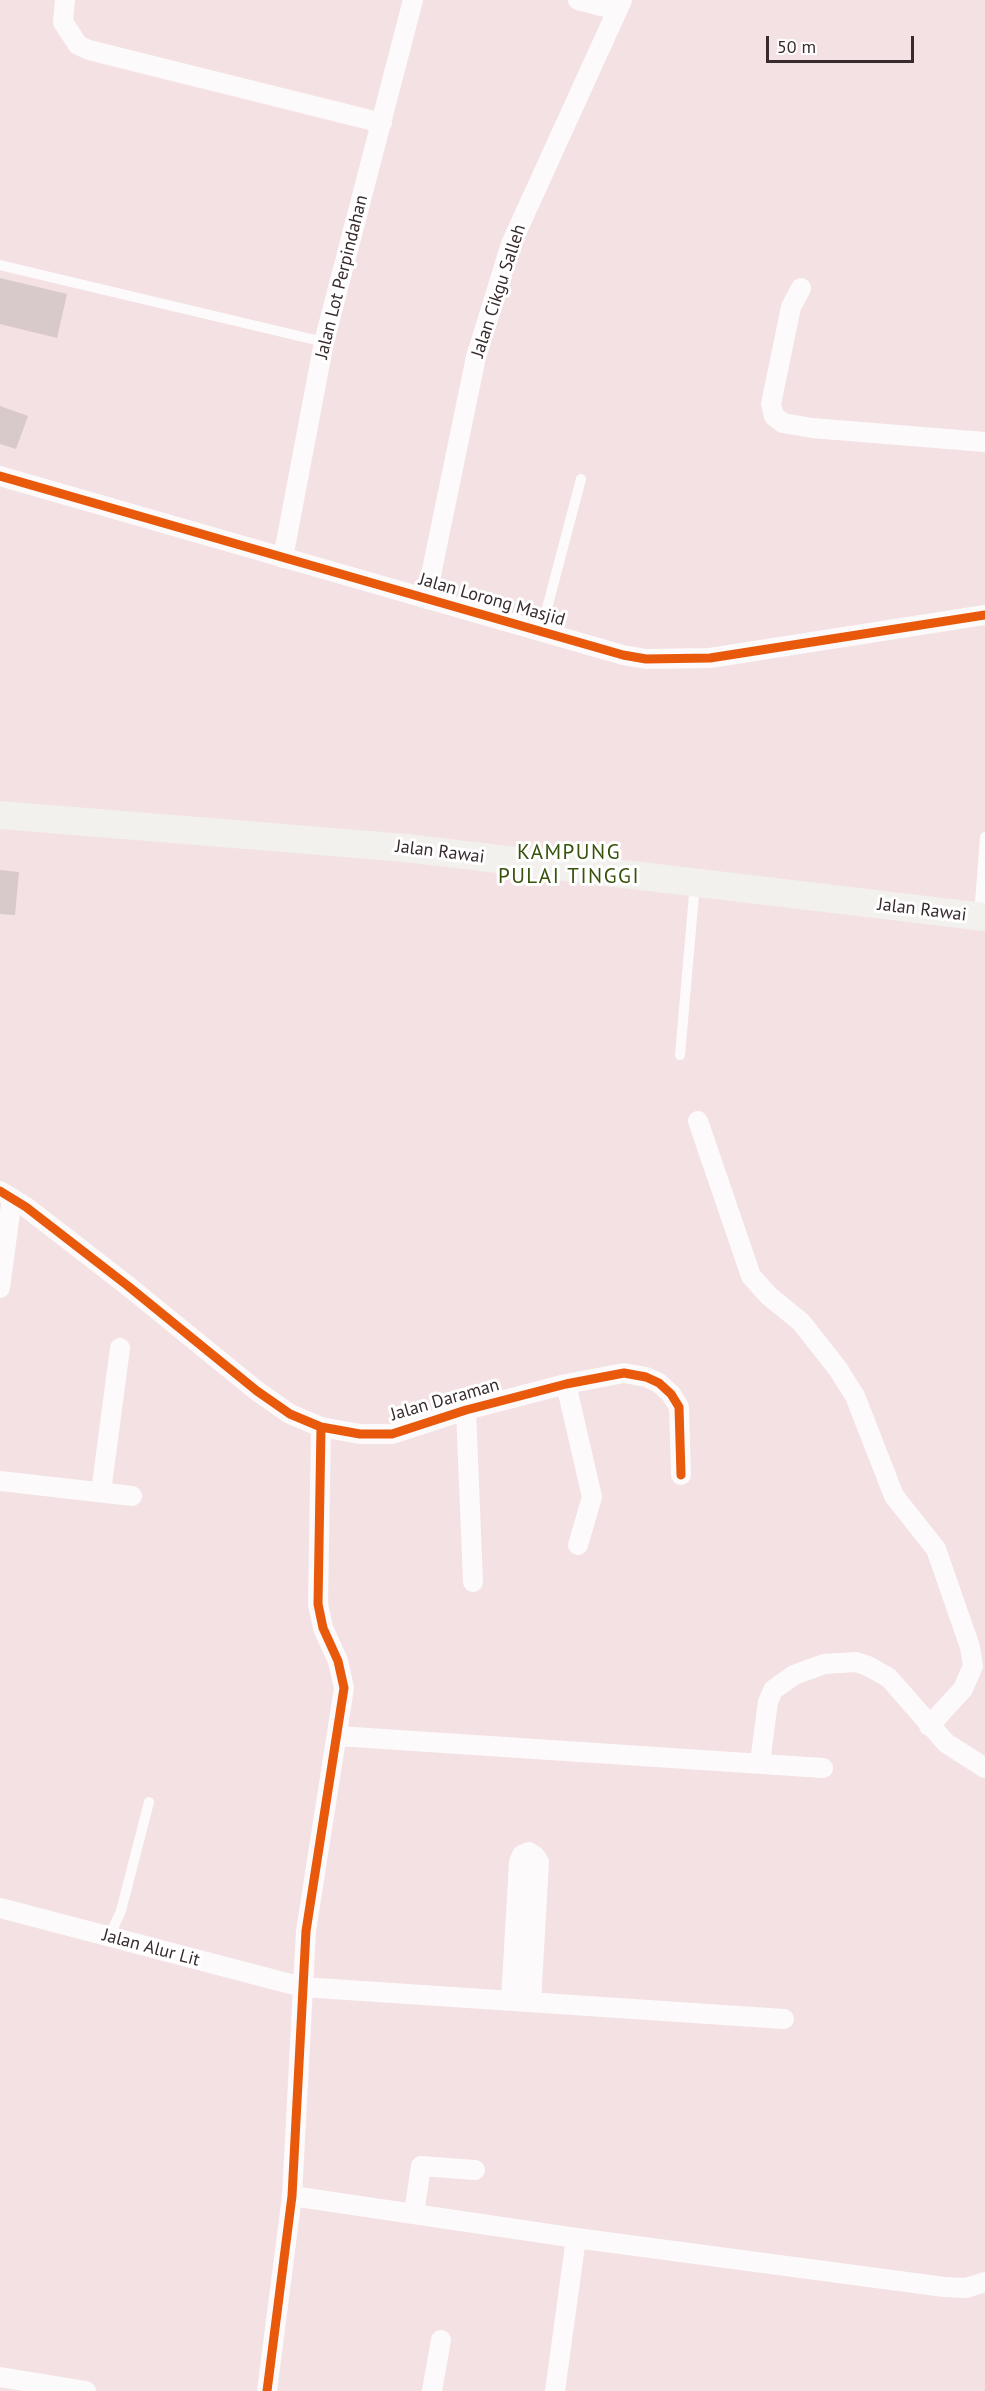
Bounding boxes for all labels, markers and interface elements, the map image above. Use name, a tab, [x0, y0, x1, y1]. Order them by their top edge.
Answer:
scale bar	[769, 24, 918, 62]
text: 50 m	[777, 35, 816, 58]
street label: Jalan Lot Perpindahan	[311, 193, 373, 361]
street label: Jalan Cikgu Salleh	[467, 222, 531, 360]
street label: Jalan Lorong Masjid	[416, 569, 568, 631]
street label: Jalan Rawai	[394, 836, 486, 868]
district label: KAMPUNG PULAI TINGGI	[498, 840, 640, 890]
street label: Jalan Rawai	[876, 894, 968, 926]
street label: Jalan Daraman	[388, 1374, 502, 1426]
street label: Jalan Alur Lit	[100, 1925, 202, 1971]

